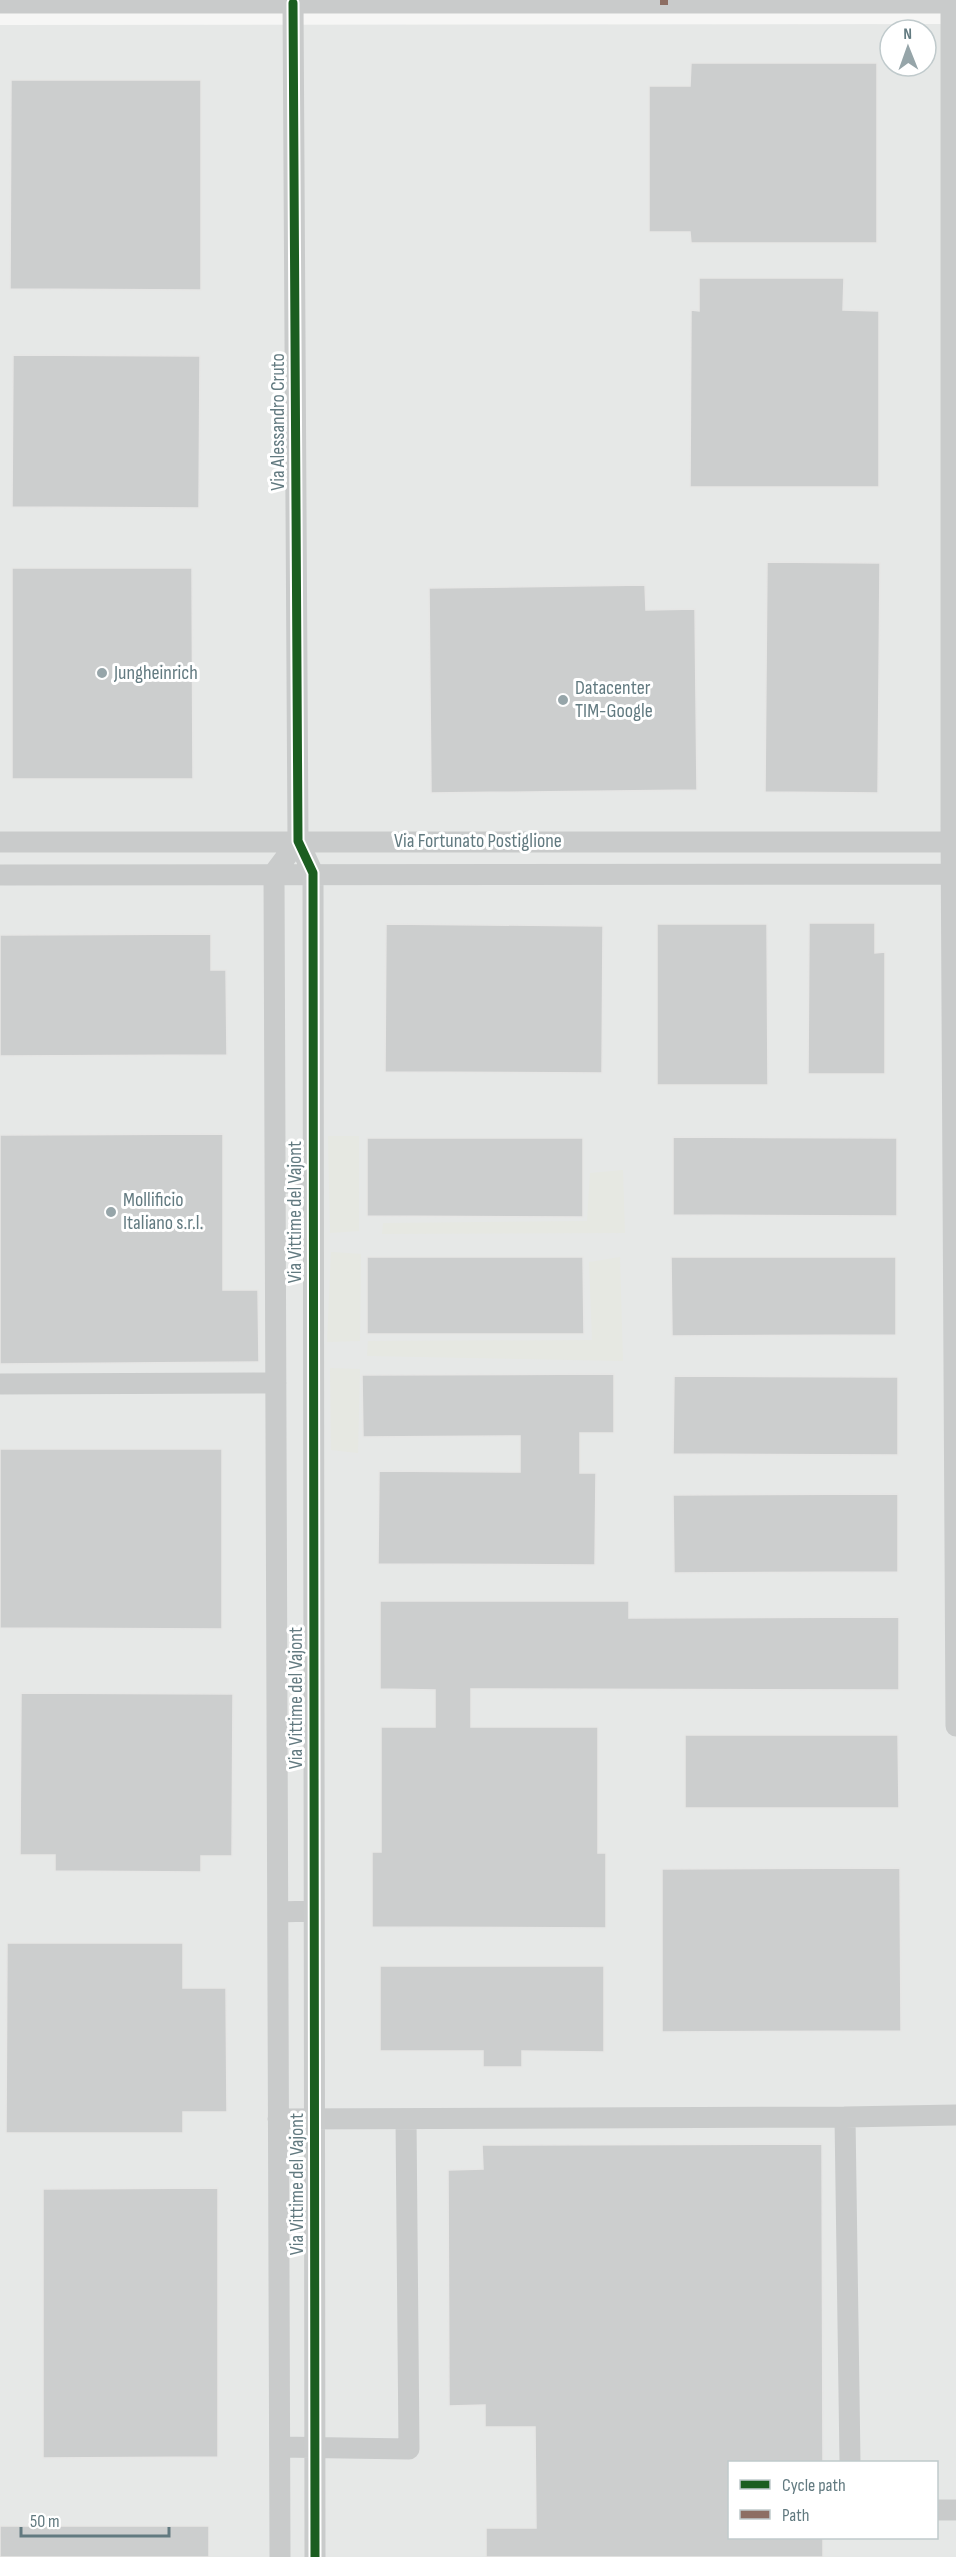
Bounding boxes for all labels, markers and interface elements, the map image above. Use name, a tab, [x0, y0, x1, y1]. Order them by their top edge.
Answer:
north arrow	[878, 18, 938, 78]
text: N	[903, 25, 912, 44]
street label: Via Alessandro Cruto	[266, 353, 290, 491]
place label: Jungheinrich	[113, 661, 198, 685]
marker: Jungheinrich	[95, 666, 109, 680]
place label: Datacenter TIM-Google	[575, 676, 653, 723]
marker: Datacenter TIM-Google	[556, 693, 570, 707]
street label: Via Fortunato Postiglione	[394, 829, 562, 853]
street label: Via Vittime del Vajont	[283, 1141, 307, 1283]
place label: Mollificio Italiano s.r.l.	[123, 1188, 203, 1235]
marker: Mollificio Italiano s.r.l.	[104, 1205, 118, 1219]
street label: Via Vittime del Vajont	[284, 1627, 308, 1769]
street label: Via Vittime del Vajont	[285, 2113, 309, 2255]
legend	[728, 2461, 938, 2539]
text: Cycle path	[782, 2475, 846, 2496]
scale bar	[21, 2500, 170, 2538]
text: Path	[782, 2505, 810, 2526]
text: 50 m	[30, 2511, 60, 2532]

